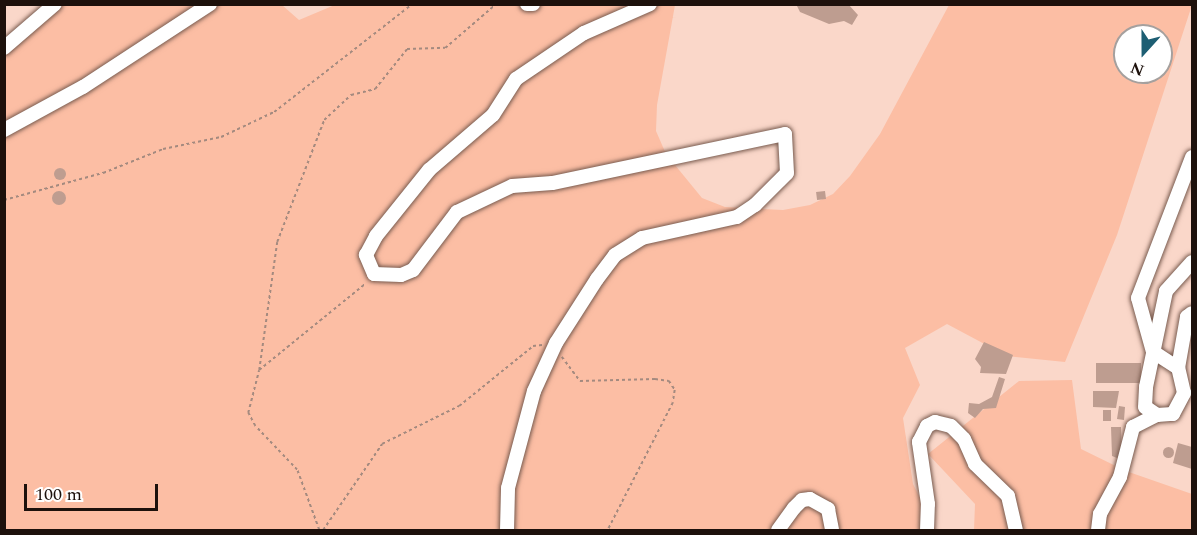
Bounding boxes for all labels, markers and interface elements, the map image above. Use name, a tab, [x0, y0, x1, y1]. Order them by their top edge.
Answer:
north arrow	[1113, 24, 1173, 84]
text: N	[1127, 55, 1148, 82]
scale bar	[27, 472, 160, 510]
text: 100 m	[35, 481, 82, 508]

